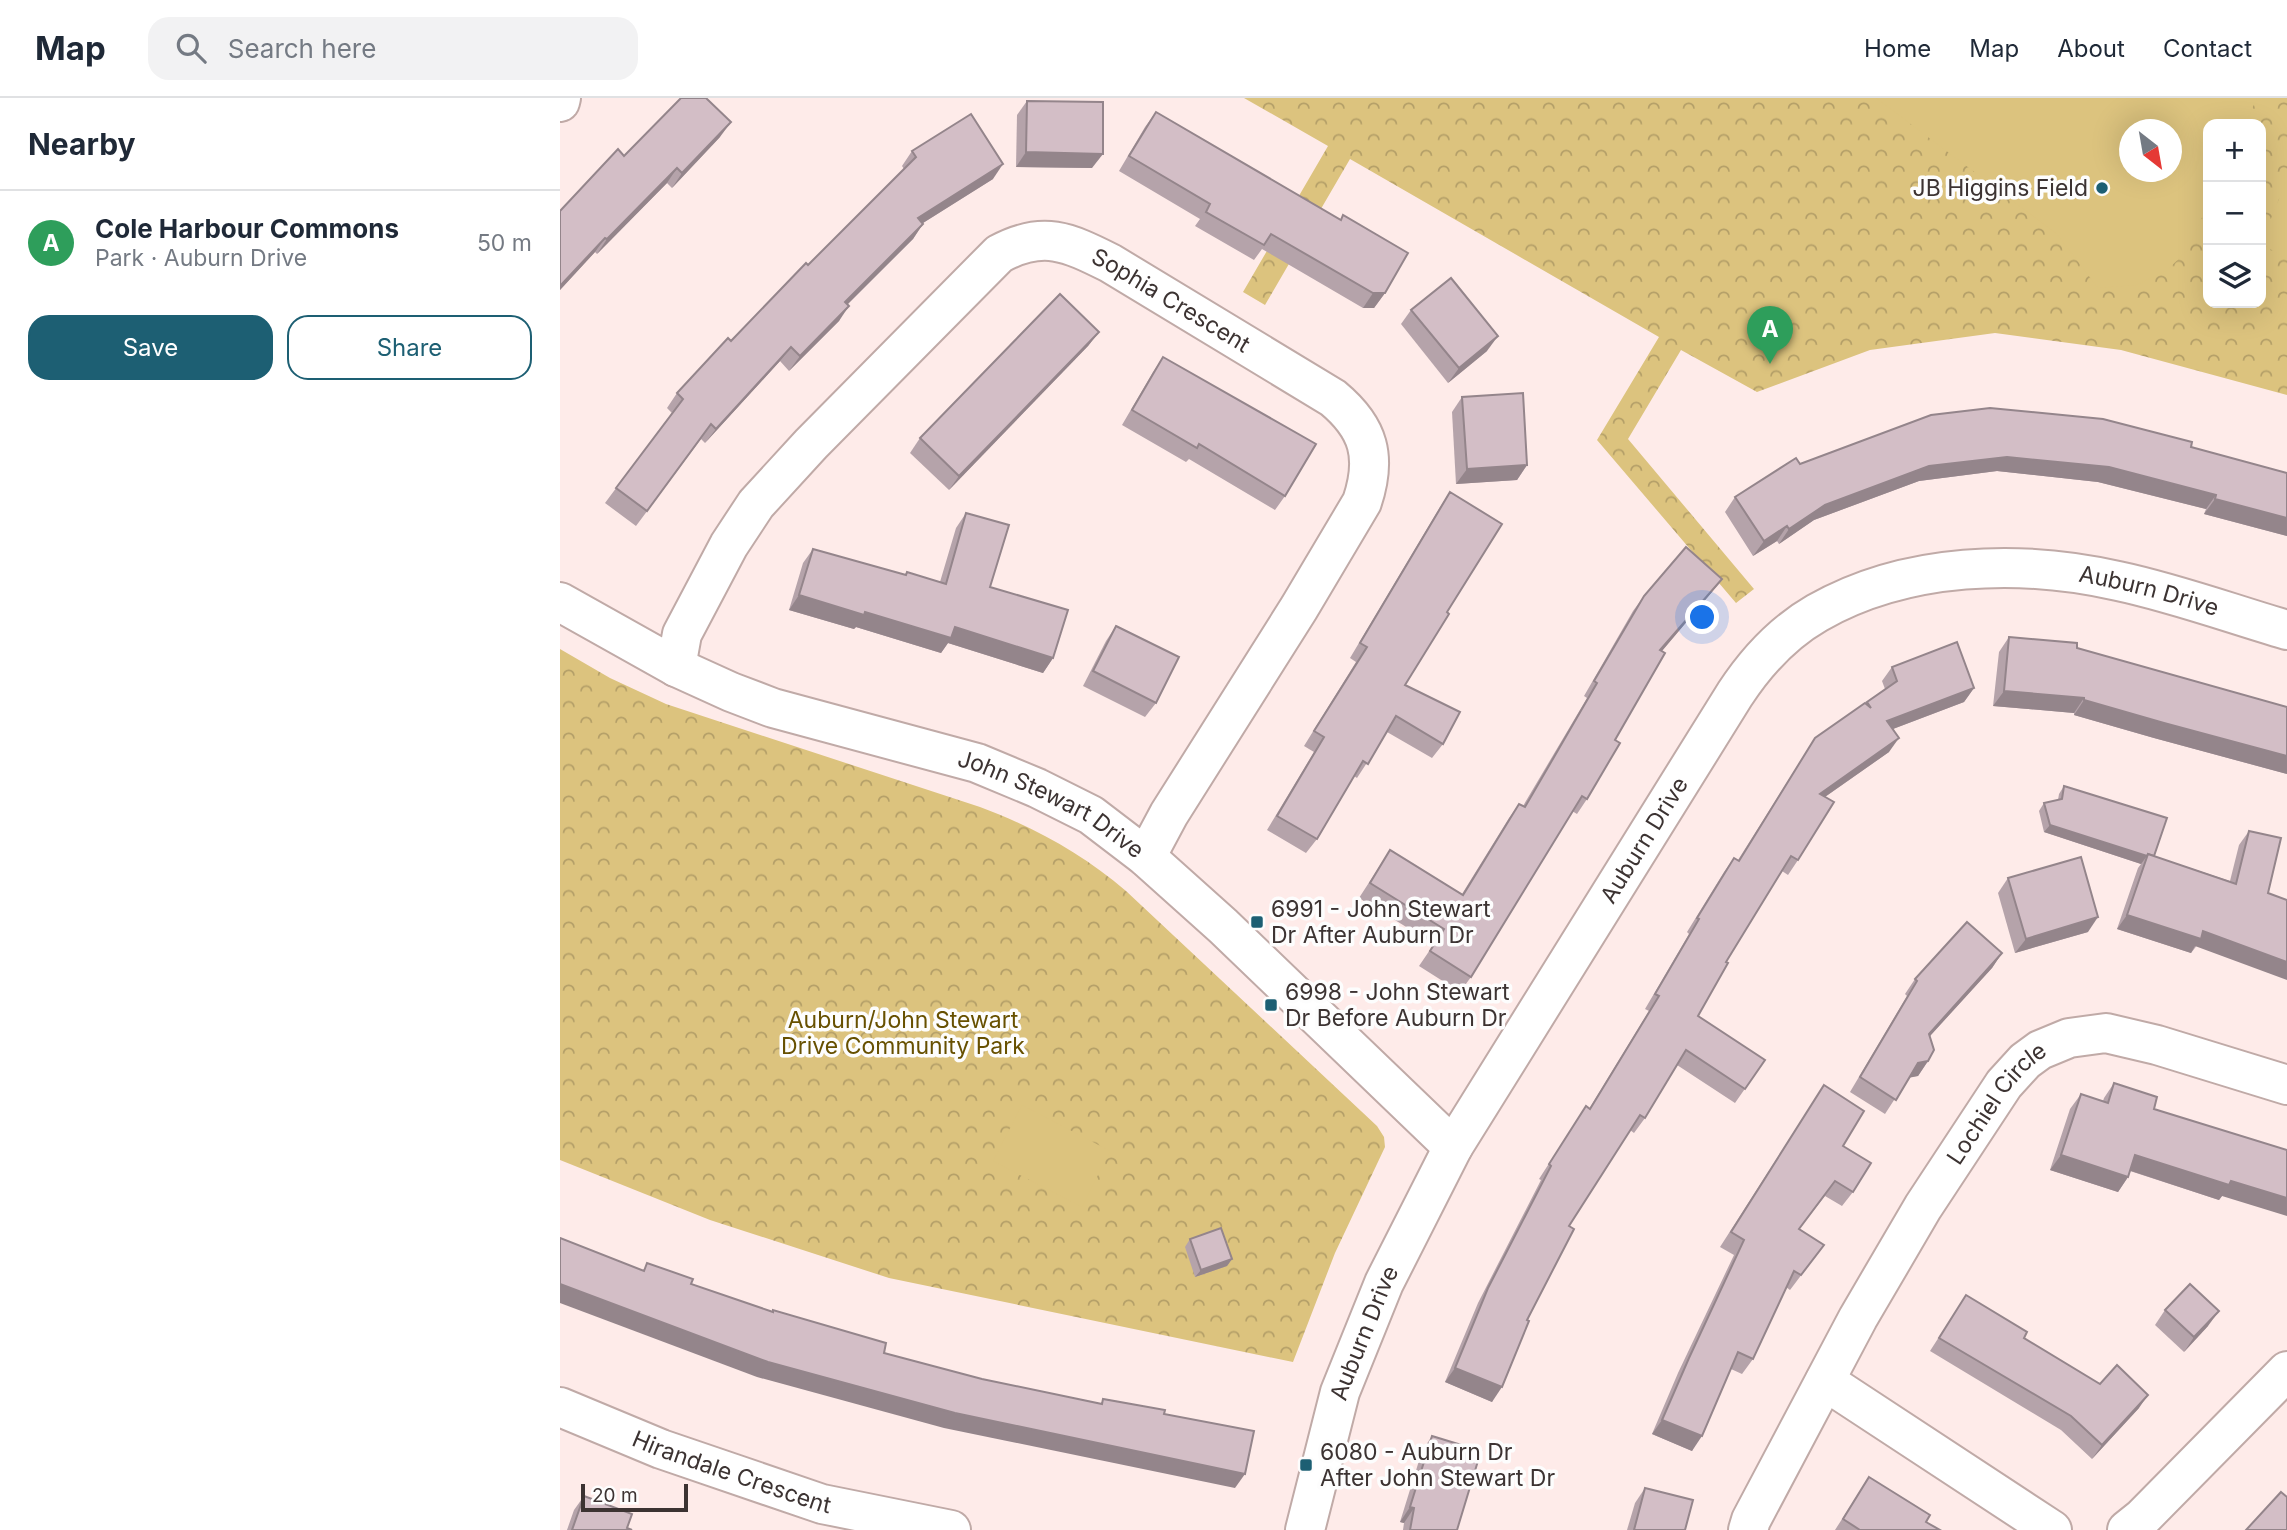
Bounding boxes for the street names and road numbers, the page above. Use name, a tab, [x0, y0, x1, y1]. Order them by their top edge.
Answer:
street label: Sophia Crescent	[1087, 242, 1256, 359]
street label: Auburn Drive	[2077, 560, 2222, 622]
street label: John Stewart Drive	[955, 744, 1149, 864]
street label: Auburn Drive	[1594, 772, 1694, 908]
street label: Lochiel Circle	[1941, 1036, 2052, 1170]
street label: Auburn Drive	[1324, 1261, 1405, 1403]
street label: Hirandale Crescent	[628, 1425, 834, 1520]

